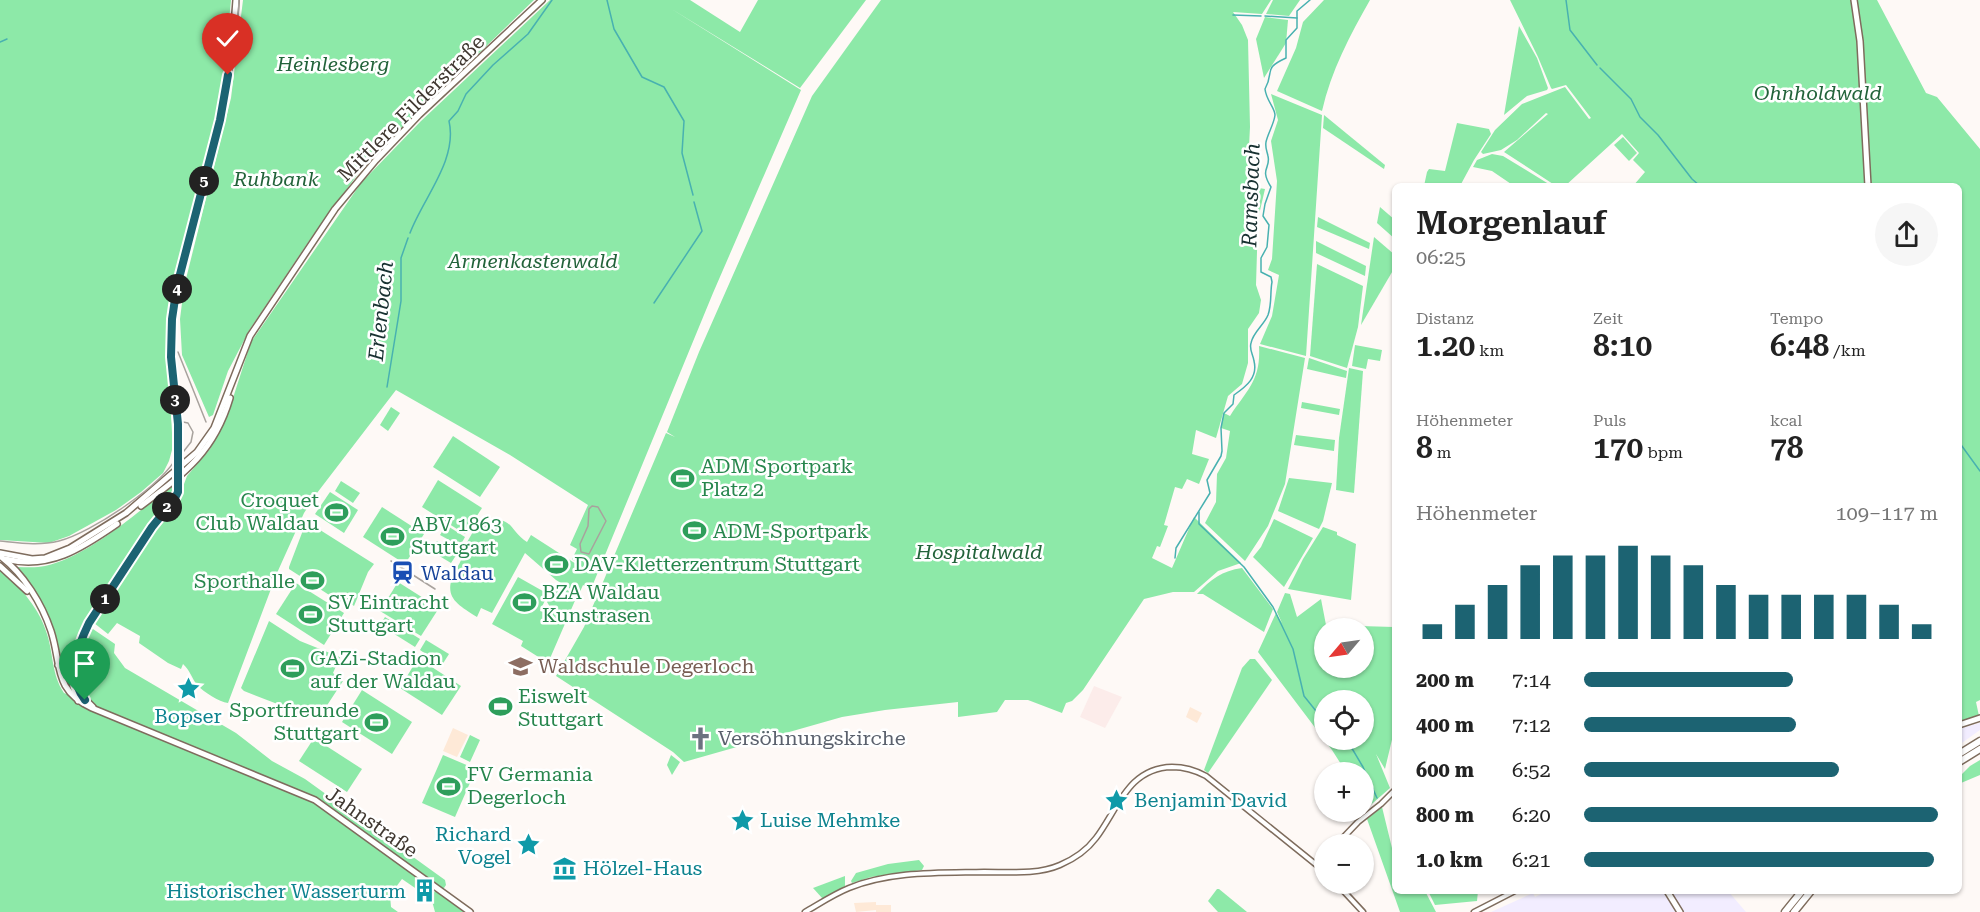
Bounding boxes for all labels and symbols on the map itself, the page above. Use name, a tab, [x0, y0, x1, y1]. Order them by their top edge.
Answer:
pin	[202, 13, 253, 75]
street label: Mittlere Filderstraße	[333, 30, 489, 186]
park label: Heinlesberg	[276, 52, 389, 76]
park label: Ohnholdwald	[1754, 81, 1882, 105]
water label: Ramsbach	[1237, 142, 1265, 248]
pin: 5	[189, 166, 219, 196]
park label: Ruhbank	[232, 167, 319, 191]
park label: Armenkastenwald	[447, 249, 618, 273]
water label: Erlenbach	[364, 260, 398, 363]
pin: 4	[162, 274, 192, 304]
pin: 3	[160, 385, 190, 415]
place label: ADM Sportpark Platz 2	[701, 454, 853, 501]
sports icon: ADM Sportpark Platz 2	[670, 465, 696, 491]
place label: Croquet Club Waldau	[196, 488, 320, 535]
pin: 2	[152, 492, 182, 522]
sports icon: Croquet Club Waldau	[324, 499, 350, 525]
place label: ABV 1863 Stuttgart	[411, 512, 502, 559]
sports icon: ADM-Sportpark	[682, 518, 708, 544]
place label: ADM-Sportpark	[713, 519, 869, 543]
sports icon: ABV 1863 Stuttgart	[380, 523, 406, 549]
park label: Hospitalwald	[915, 540, 1042, 564]
sports icon: DAV-Kletterzentrum Stuttgart	[543, 551, 569, 577]
place label: DAV-Kletterzentrum Stuttgart	[574, 552, 860, 576]
station icon: Waldau	[390, 560, 416, 586]
place label: Waldau	[421, 561, 494, 585]
sports icon: Sporthalle	[300, 568, 326, 594]
place label: Sporthalle	[194, 569, 295, 593]
place label: BZA Waldau Kunstrasen	[542, 580, 660, 627]
pin: 1	[90, 584, 120, 614]
place label: SV Eintracht Stuttgart	[328, 590, 450, 637]
sports icon: BZA Waldau Kunstrasen	[511, 590, 537, 616]
sports icon: SV Eintracht Stuttgart	[297, 601, 323, 627]
north arrow	[1314, 618, 1374, 678]
pin	[59, 638, 110, 700]
place label: GAZi-Stadion auf der Waldau	[310, 646, 456, 693]
school or university icon: Waldschule Degerloch	[507, 653, 533, 679]
place label: Waldschule Degerloch	[538, 654, 754, 678]
sports icon: GAZi-Stadion auf der Waldau	[279, 656, 305, 682]
place icon: Bopser	[175, 675, 201, 701]
place label: Eiswelt Stuttgart	[518, 684, 604, 731]
sports icon: Eiswelt Stuttgart	[487, 694, 513, 720]
place label: Sportfreunde Stuttgart	[229, 698, 360, 745]
place label: Bopser	[154, 704, 222, 728]
sports icon: Sportfreunde Stuttgart	[364, 709, 390, 735]
church icon: Versöhnungskirche	[687, 725, 713, 751]
place label: Versöhnungskirche	[718, 726, 906, 750]
place label: FV Germania Degerloch	[467, 762, 593, 809]
sports icon: FV Germania Degerloch	[436, 773, 462, 799]
street label: Jahnstraße	[321, 782, 423, 862]
place icon: Benjamin David	[1103, 787, 1129, 813]
place label: Benjamin David	[1134, 788, 1287, 812]
place icon: Luise Mehmke	[729, 807, 755, 833]
place label: Luise Mehmke	[760, 808, 900, 832]
place label: Richard Vogel	[435, 822, 511, 869]
place icon: Richard Vogel	[516, 832, 542, 858]
museum icon: Hölzel-Haus	[552, 855, 578, 881]
place label: Hölzel-Haus	[583, 856, 702, 880]
building icon: Historischer Wasserturm	[411, 878, 437, 904]
place label: Historischer Wasserturm	[166, 879, 406, 903]

